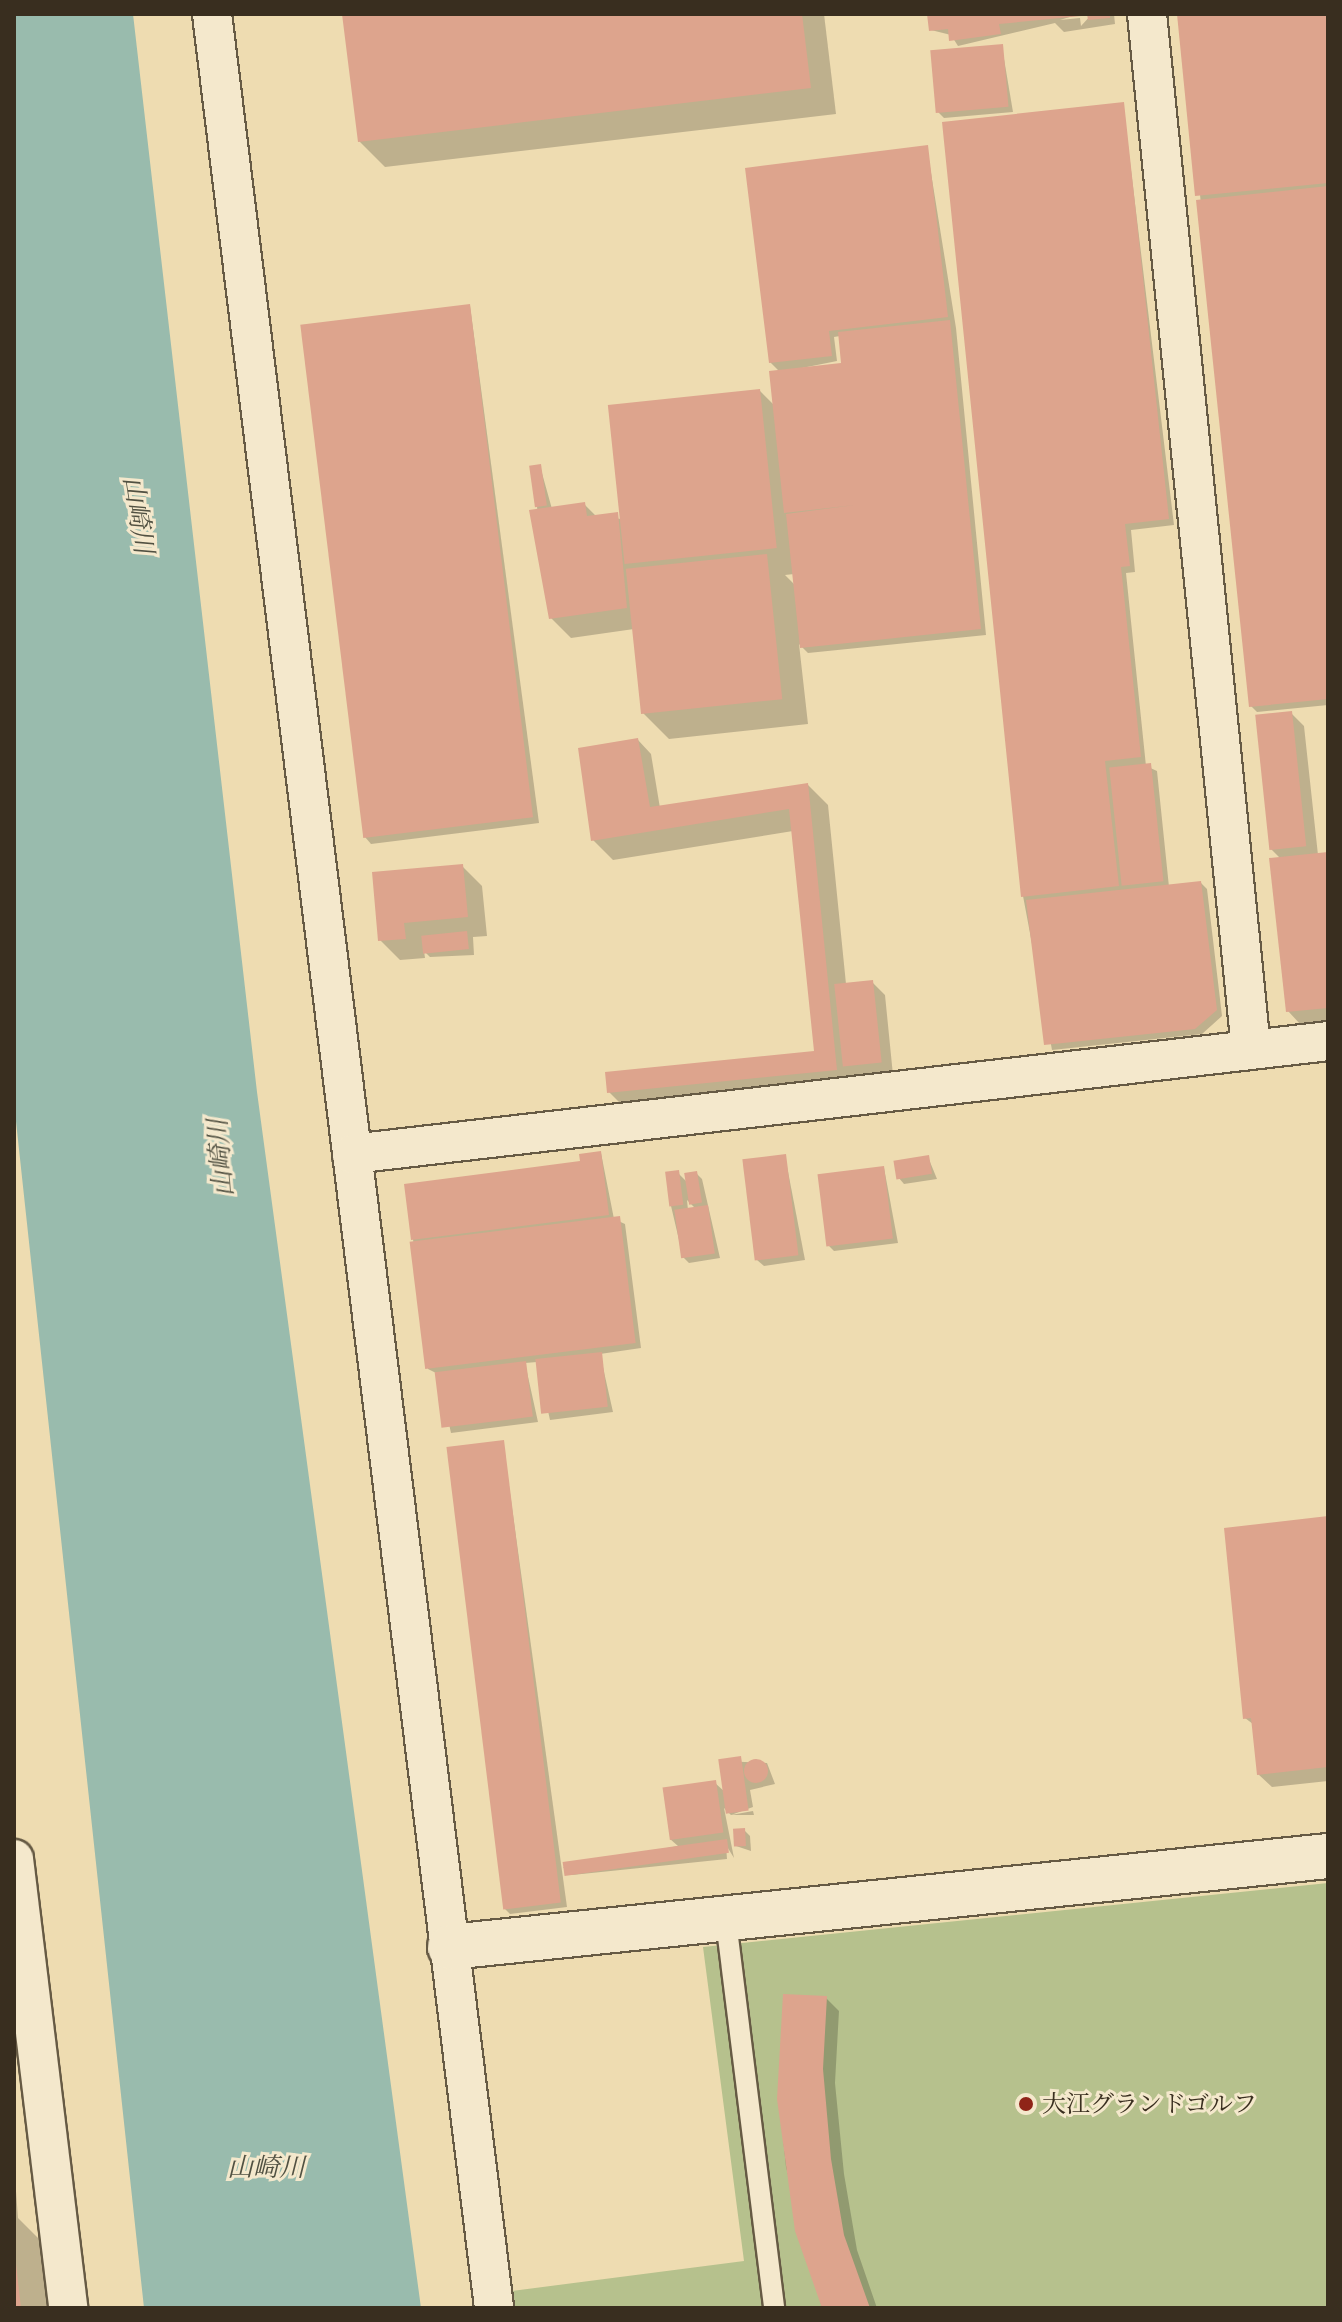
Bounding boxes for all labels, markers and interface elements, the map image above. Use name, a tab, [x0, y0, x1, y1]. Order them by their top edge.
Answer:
water label: 山崎川	[116, 474, 160, 556]
water label: 山崎川	[202, 1118, 240, 1198]
place label: 大江グランドゴルフ	[1042, 2090, 1258, 2118]
marker: 大江グランドゴルフ	[1017, 2095, 1035, 2113]
water label: 山崎川	[227, 2152, 305, 2184]

